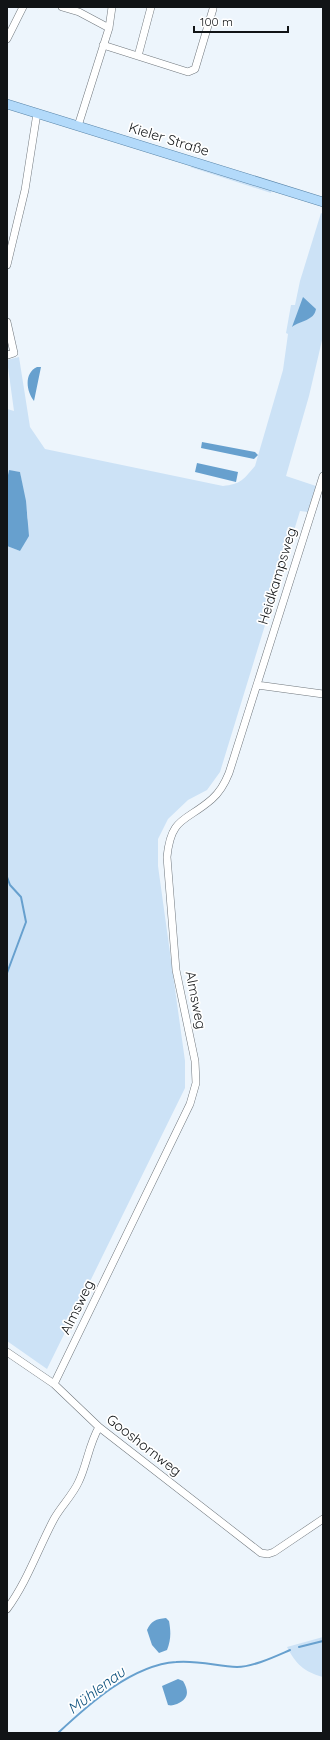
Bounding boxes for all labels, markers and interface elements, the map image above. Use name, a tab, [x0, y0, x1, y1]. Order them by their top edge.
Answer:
scale bar	[194, 8, 288, 34]
text: 100 m	[200, 14, 233, 29]
street label: Kieler Straße	[127, 118, 212, 160]
street label: Heidkampsweg	[254, 525, 300, 627]
street label: Almsweg	[182, 969, 210, 1031]
street label: Almsweg	[56, 1277, 98, 1337]
street label: Gooshornweg	[103, 1410, 185, 1480]
water label: Mühlenau	[63, 1661, 130, 1718]

